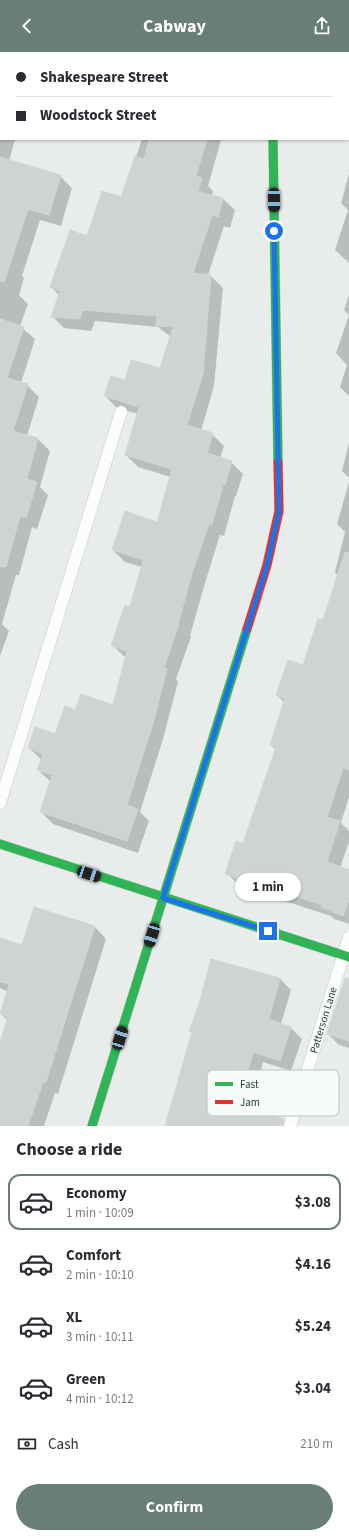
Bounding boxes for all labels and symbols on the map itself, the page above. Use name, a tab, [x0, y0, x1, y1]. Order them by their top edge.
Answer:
car	[268, 188, 280, 212]
route start	[265, 222, 283, 240]
car	[76, 865, 102, 883]
callout: 1 min	[235, 873, 301, 901]
car	[143, 922, 161, 948]
route end	[259, 922, 277, 940]
street label: Patterson Lane	[306, 985, 341, 1055]
car	[111, 1025, 129, 1051]
legend	[207, 1070, 339, 1116]
text: Fast	[240, 1077, 259, 1092]
text: Jam	[240, 1095, 260, 1110]

